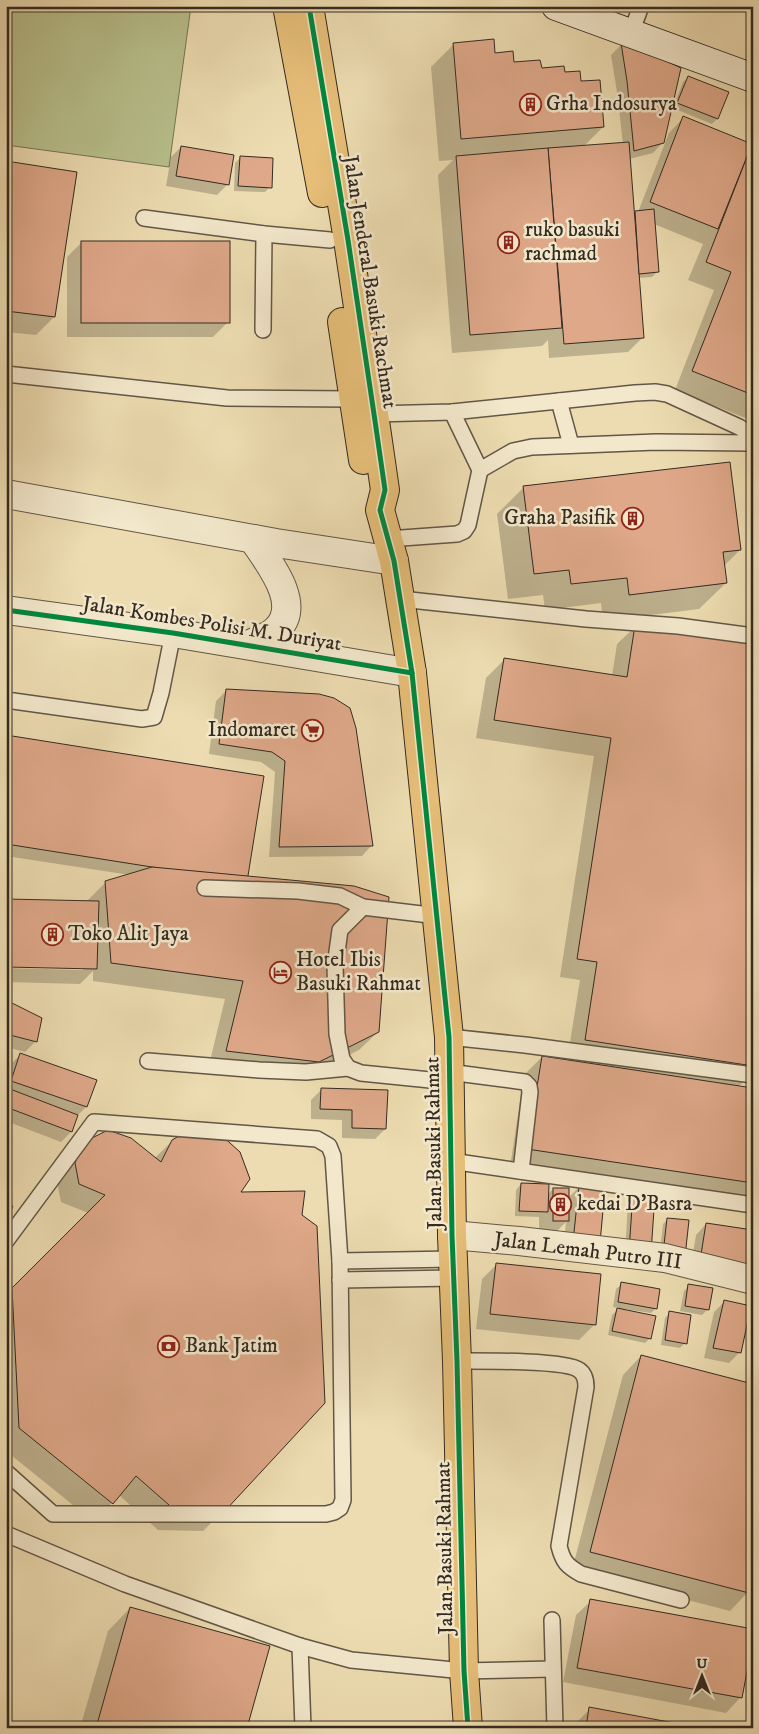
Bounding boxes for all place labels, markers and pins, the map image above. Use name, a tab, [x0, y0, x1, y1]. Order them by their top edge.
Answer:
place label: Grha Indosurya	[546, 91, 677, 117]
building icon: Grha Indosurya	[518, 92, 542, 116]
place label: ruko basuki rachmad	[525, 217, 620, 267]
building icon: ruko basuki rachmad	[497, 230, 521, 254]
place label: Graha Pasifik	[504, 505, 617, 531]
building icon: Graha Pasifik	[620, 506, 644, 530]
place label: Indomaret	[208, 717, 296, 743]
supermarket icon: Indomaret	[300, 718, 324, 742]
place label: Toko Alit Jaya	[68, 921, 189, 947]
building icon: Toko Alit Jaya	[40, 922, 64, 946]
place label: Hotel Ibis Basuki Rahmat	[296, 947, 421, 997]
hotel icon: Hotel Ibis Basuki Rahmat	[268, 960, 292, 984]
place label: kedai D'Basra	[577, 1191, 692, 1217]
building icon: kedai D'Basra	[549, 1192, 573, 1216]
place label: Bank Jatim	[185, 1333, 278, 1359]
bank icon: Bank Jatim	[157, 1334, 181, 1358]

